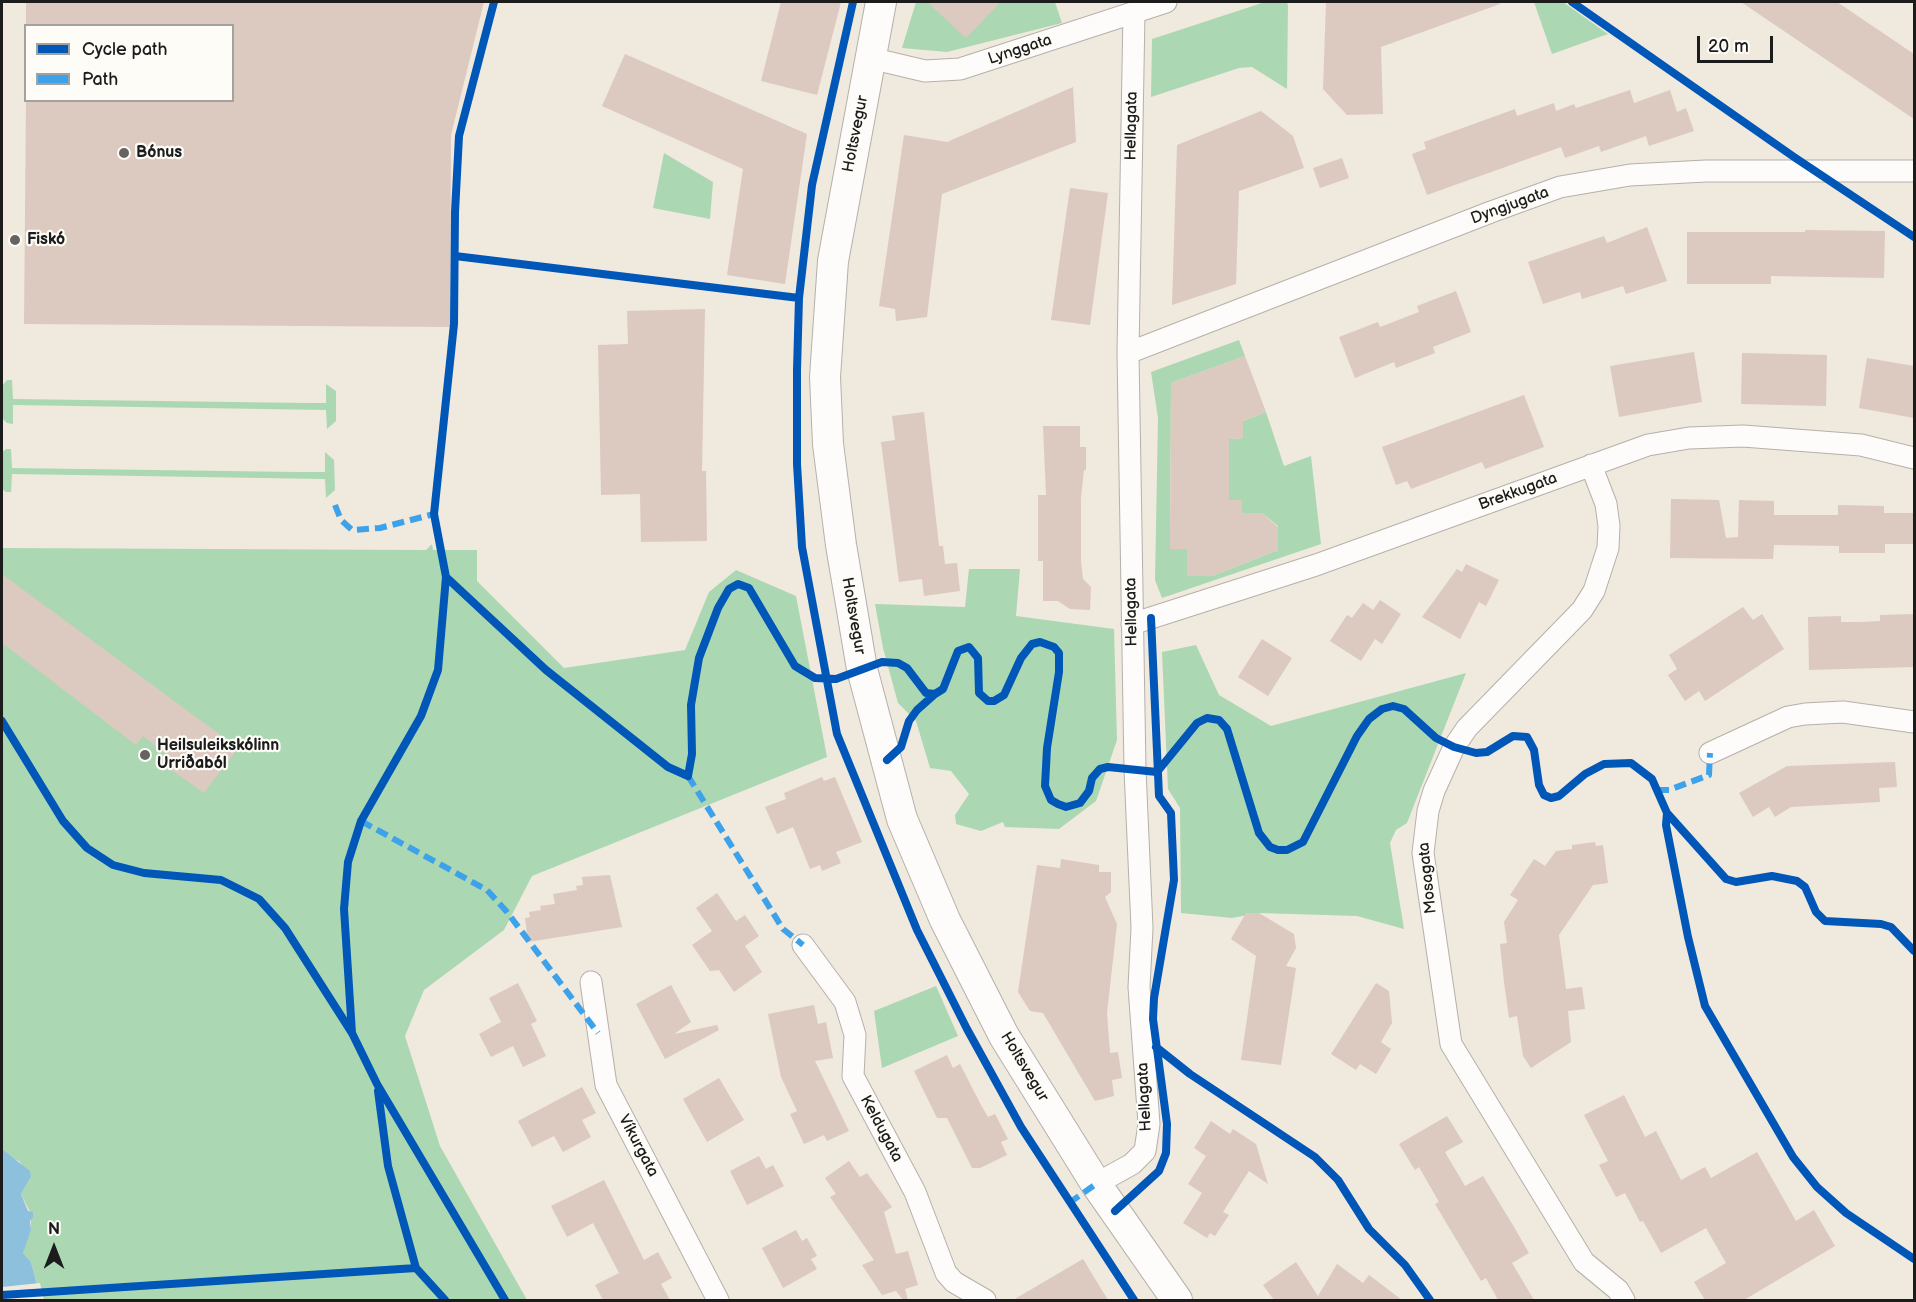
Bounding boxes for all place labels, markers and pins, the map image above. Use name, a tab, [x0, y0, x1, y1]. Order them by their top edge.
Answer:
place label: Bónus	[136, 143, 182, 163]
marker: Bónus	[117, 146, 131, 160]
place label: Fiskó	[27, 230, 65, 250]
marker: Fiskó	[8, 233, 22, 247]
place label: Heilsuleikskólinn Urriðaból	[157, 736, 279, 774]
marker: Heilsuleikskólinn Urriðaból	[138, 748, 152, 762]

